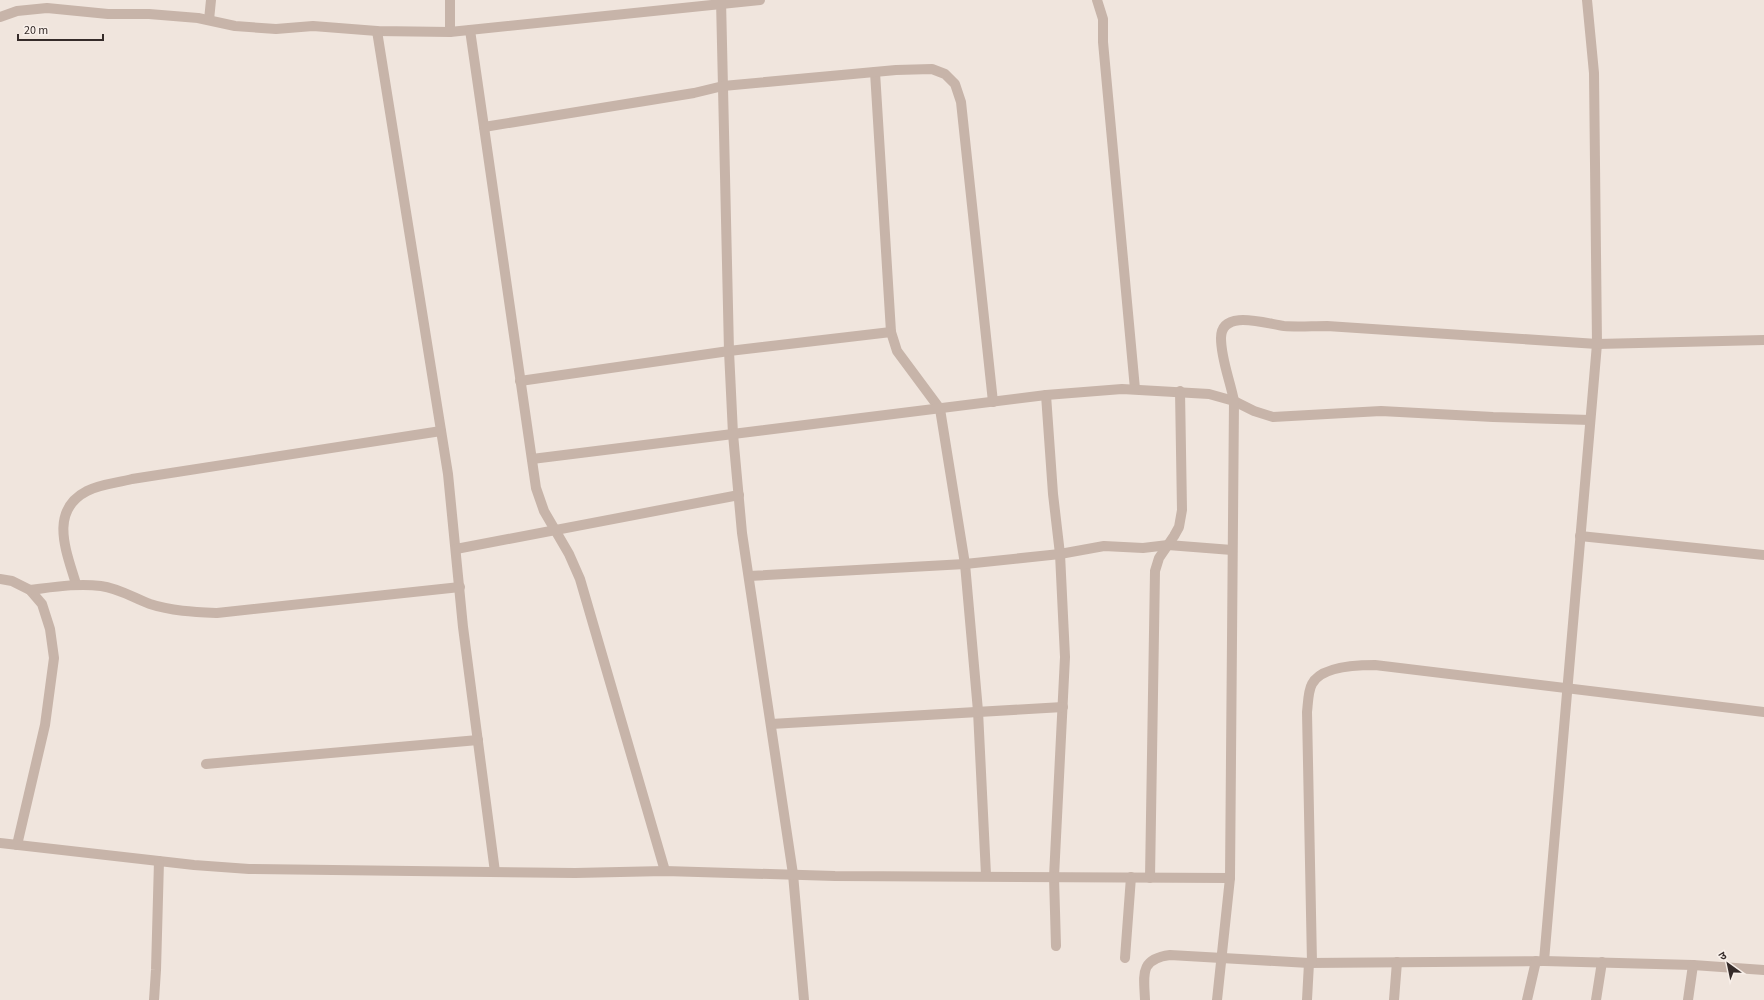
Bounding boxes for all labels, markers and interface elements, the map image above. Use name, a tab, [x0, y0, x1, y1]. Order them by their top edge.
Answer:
scale bar	[18, 16, 103, 42]
text: 20 m	[24, 22, 48, 39]
north arrow	[1708, 944, 1748, 984]
text: उ	[1716, 948, 1730, 964]

